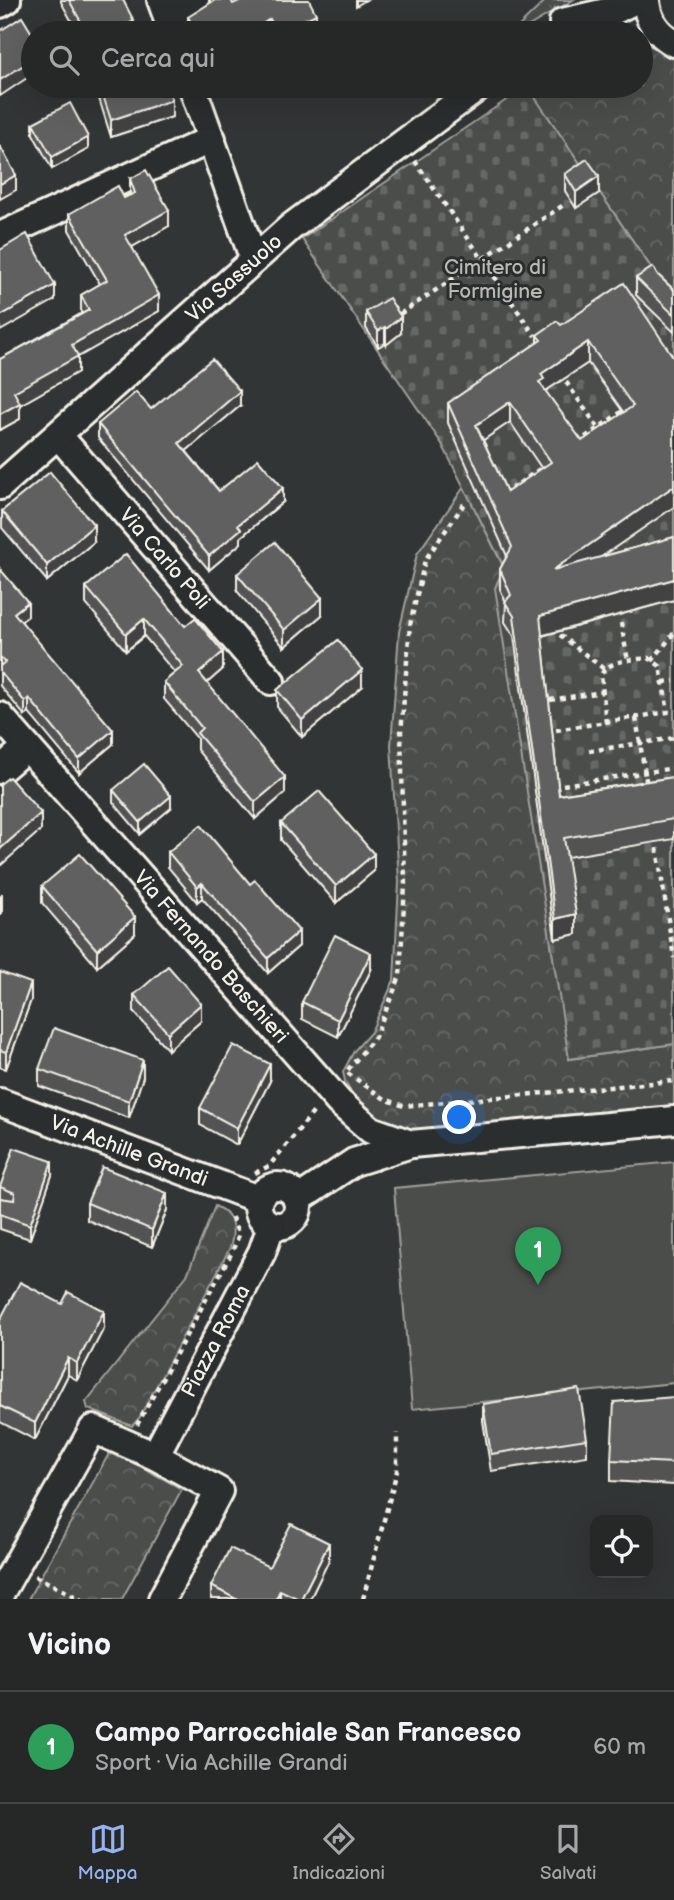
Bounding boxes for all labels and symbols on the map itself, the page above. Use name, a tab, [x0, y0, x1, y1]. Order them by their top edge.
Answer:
street label: Via Sassuolo	[181, 229, 288, 328]
park label: Cimitero di Formigine	[444, 255, 546, 304]
street label: Via Carlo Poli	[114, 503, 215, 614]
street label: Via Fernando Baschieri	[128, 865, 293, 1048]
your location	[442, 1100, 476, 1134]
street label: Via Achille Grandi	[47, 1110, 211, 1192]
pin: 1	[515, 1227, 561, 1285]
street label: Piazza Roma	[176, 1281, 256, 1402]

